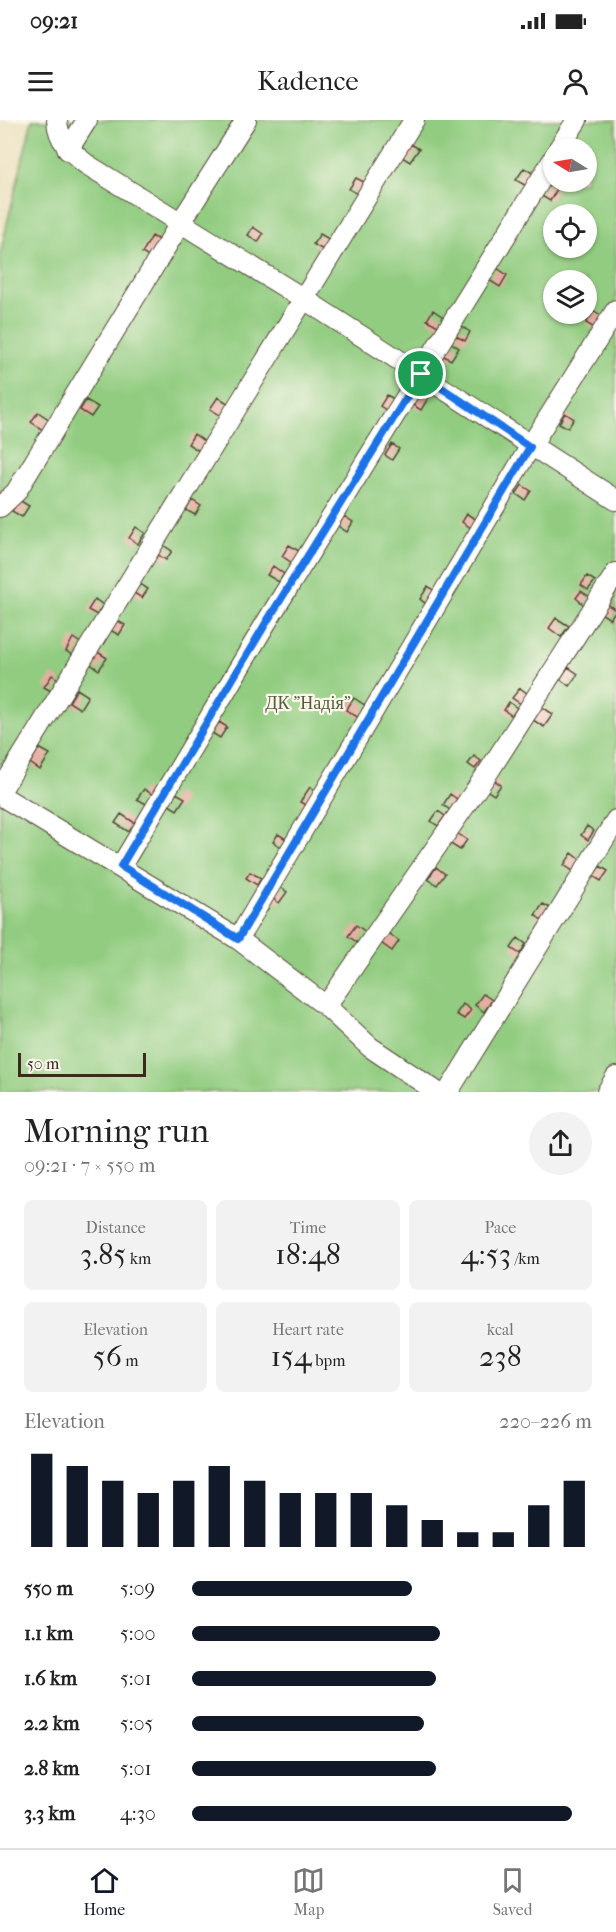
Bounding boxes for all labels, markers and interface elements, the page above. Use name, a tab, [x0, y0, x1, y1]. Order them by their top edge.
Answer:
text: 09:21	[30, 8, 78, 34]
icon: menu	[24, 65, 57, 98]
text: Kadence	[257, 65, 359, 97]
icon: person	[559, 65, 592, 98]
north arrow	[543, 138, 597, 192]
map controls	[543, 138, 597, 324]
button: locate	[543, 204, 597, 258]
button: layers	[543, 270, 597, 324]
pin	[395, 348, 446, 399]
icon: arrive	[404, 357, 437, 390]
park label: ДК "Надія"	[265, 693, 351, 714]
scale bar	[18, 1050, 146, 1078]
text: 50 m	[27, 1054, 59, 1073]
text: Morning run	[24, 1112, 209, 1151]
button: share	[529, 1112, 592, 1175]
text: 09:21 · 7 × 550 m	[24, 1154, 155, 1177]
text: Distance	[86, 1218, 146, 1237]
text: Time	[290, 1218, 326, 1237]
text: Pace	[484, 1218, 516, 1237]
text: 3.85	[80, 1237, 126, 1272]
text: 18:48	[275, 1237, 341, 1272]
text: 4:53	[461, 1237, 511, 1272]
text: km	[126, 1249, 151, 1268]
text: /km	[511, 1249, 540, 1268]
text: Elevation	[83, 1320, 148, 1339]
text: Heart rate	[272, 1320, 344, 1339]
text: kcal	[487, 1320, 514, 1339]
text: 56	[93, 1339, 122, 1374]
text: 154	[271, 1339, 312, 1374]
text: 238	[479, 1339, 522, 1374]
text: m	[122, 1351, 139, 1370]
text: bpm	[312, 1351, 345, 1370]
text: Elevation	[24, 1410, 105, 1433]
text: 220–226 m	[499, 1410, 592, 1433]
text: 550 m	[24, 1577, 73, 1600]
text: 5:09	[120, 1577, 155, 1600]
text: 1.1 km	[24, 1622, 73, 1645]
text: 5:00	[120, 1622, 156, 1645]
text: 1.6 km	[24, 1667, 77, 1690]
text: 5:01	[120, 1667, 152, 1690]
text: 2.2 km	[24, 1712, 80, 1735]
text: 5:05	[120, 1712, 153, 1735]
text: 2.8 km	[24, 1757, 79, 1780]
text: 5:01	[120, 1757, 152, 1780]
text: 3.3 km	[24, 1802, 75, 1825]
text: 4:30	[120, 1802, 156, 1825]
tab: Home	[84, 1864, 125, 1919]
tab: Map	[292, 1864, 325, 1919]
tab: Saved	[493, 1864, 532, 1919]

